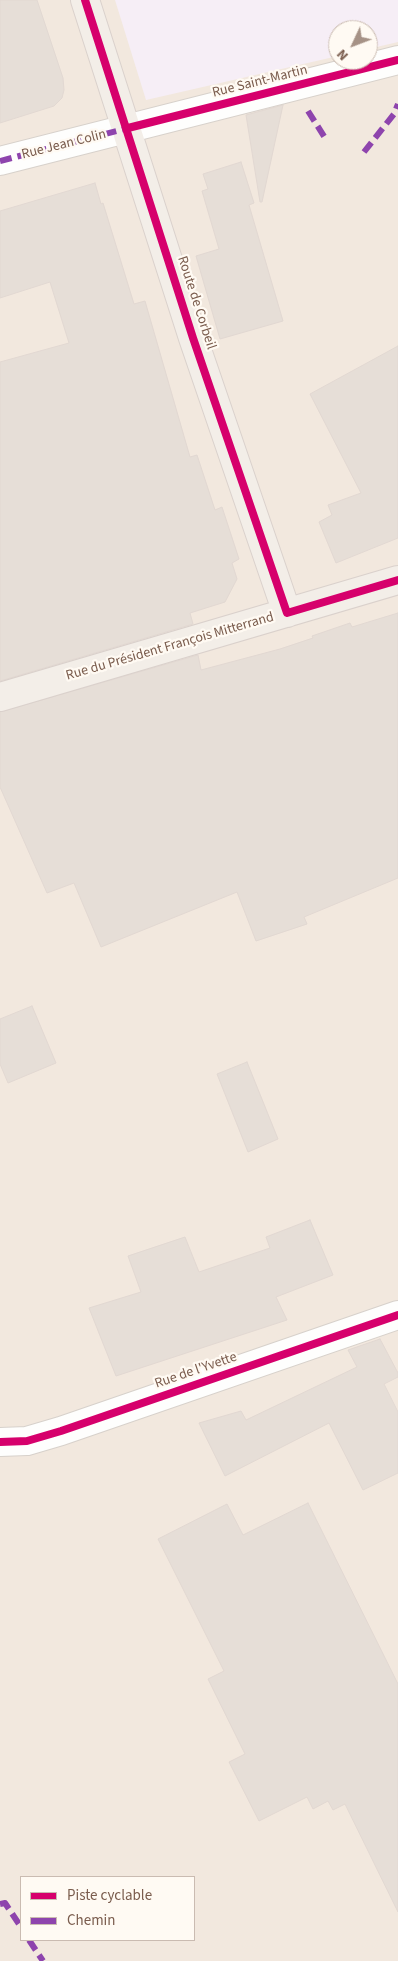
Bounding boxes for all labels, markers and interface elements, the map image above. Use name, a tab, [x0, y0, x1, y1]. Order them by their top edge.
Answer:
north arrow	[328, 20, 378, 70]
text: N	[332, 44, 353, 65]
street label: Rue Saint-Martin	[211, 62, 309, 102]
street label: Rue Jean Colin	[20, 126, 108, 164]
street label: Route de Corbeil	[173, 254, 219, 352]
street label: Rue du Président François Mitterrand	[64, 609, 276, 685]
street label: Rue de l'Yvette	[153, 1349, 239, 1393]
legend	[20, 1876, 195, 1941]
text: Piste cyclable	[67, 1885, 152, 1906]
text: Chemin	[67, 1910, 116, 1931]

